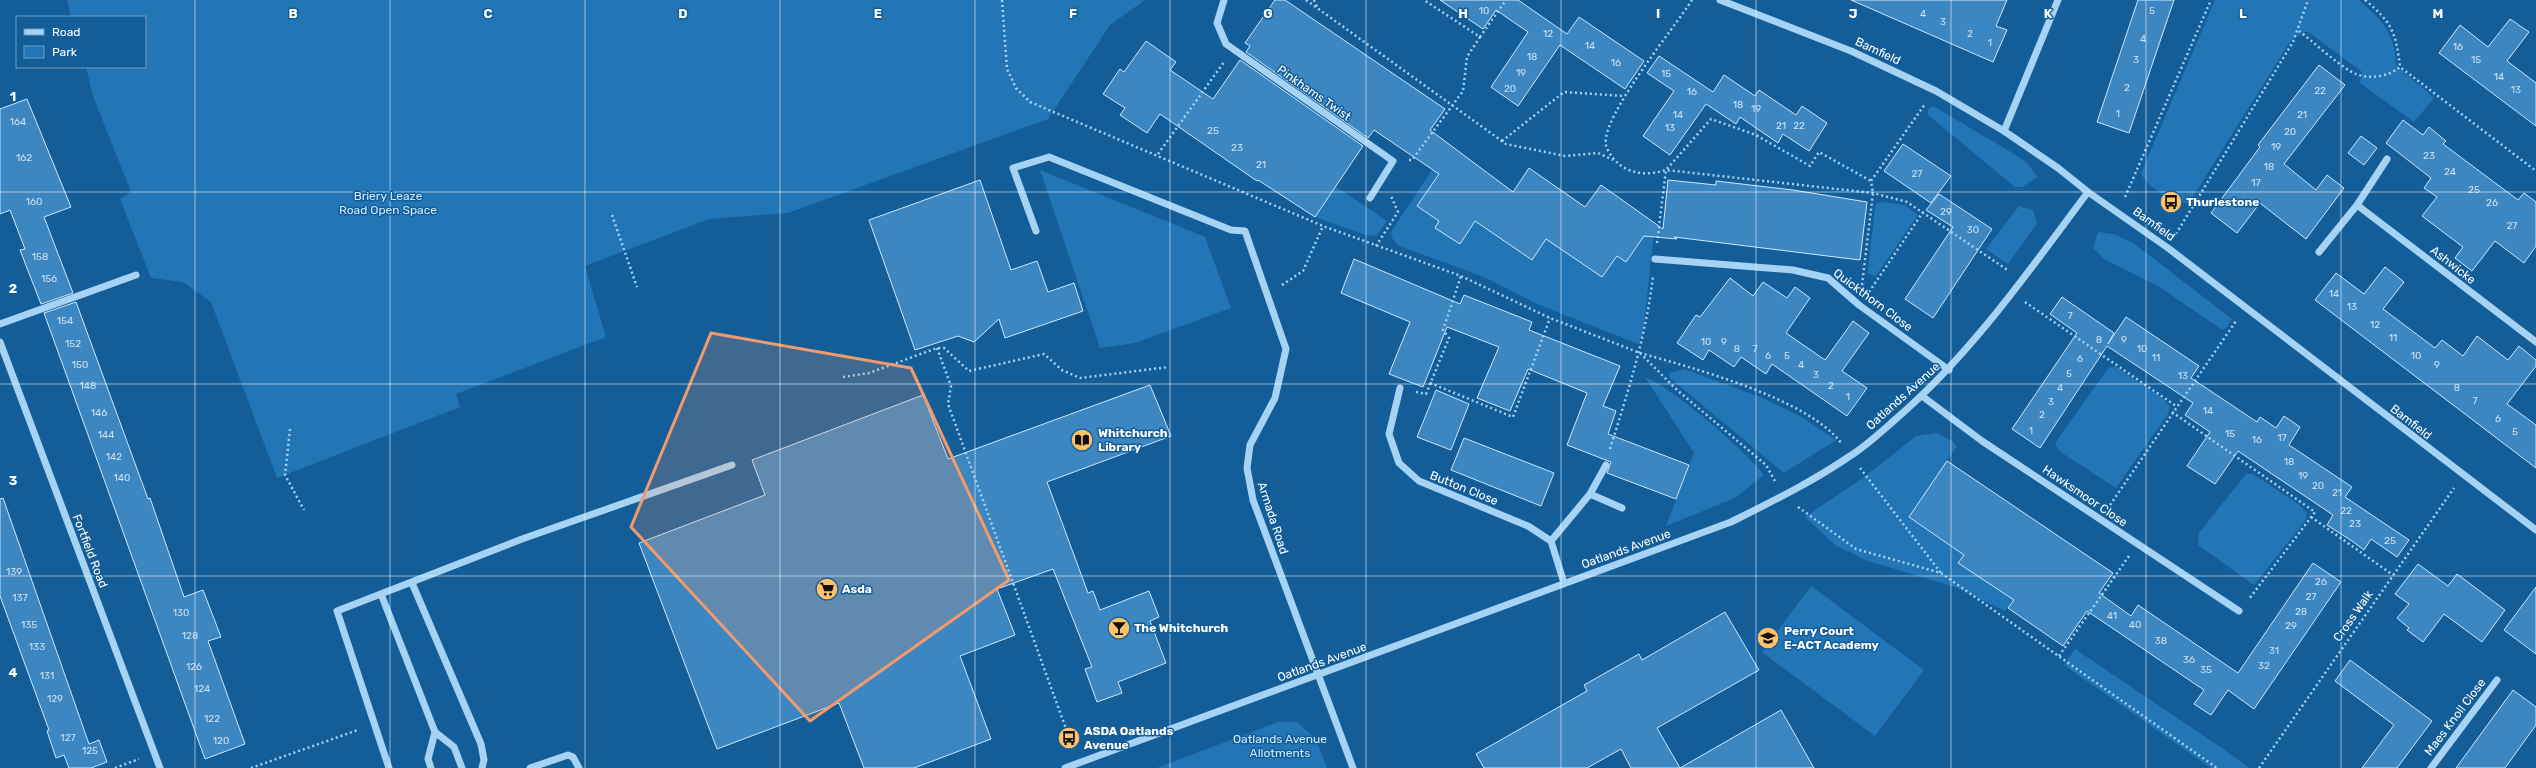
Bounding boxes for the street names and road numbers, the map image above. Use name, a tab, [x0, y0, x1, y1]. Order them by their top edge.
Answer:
street label: Bamfield	[1853, 34, 1903, 68]
street label: Pinkhams Twist	[1274, 62, 1354, 124]
street label: Bamfield	[2130, 204, 2178, 244]
street label: Ashwicke	[2428, 243, 2478, 287]
street label: Quickthorn Close	[1831, 266, 1916, 334]
street label: Oatlands Avenue	[1863, 359, 1943, 433]
street label: Bamfield	[2388, 402, 2434, 442]
street label: Hawksmoor Close	[2040, 462, 2130, 530]
street label: Button Close	[1428, 468, 1500, 508]
street label: Armada Road	[1255, 480, 1291, 556]
street label: Fortfield Road	[70, 512, 110, 590]
street label: Oatlands Avenue	[1579, 526, 1673, 572]
street label: Cross Walk	[2330, 587, 2376, 644]
street label: Oatlands Avenue	[1275, 639, 1369, 685]
street label: Maes Knoll Close	[2422, 676, 2489, 758]

